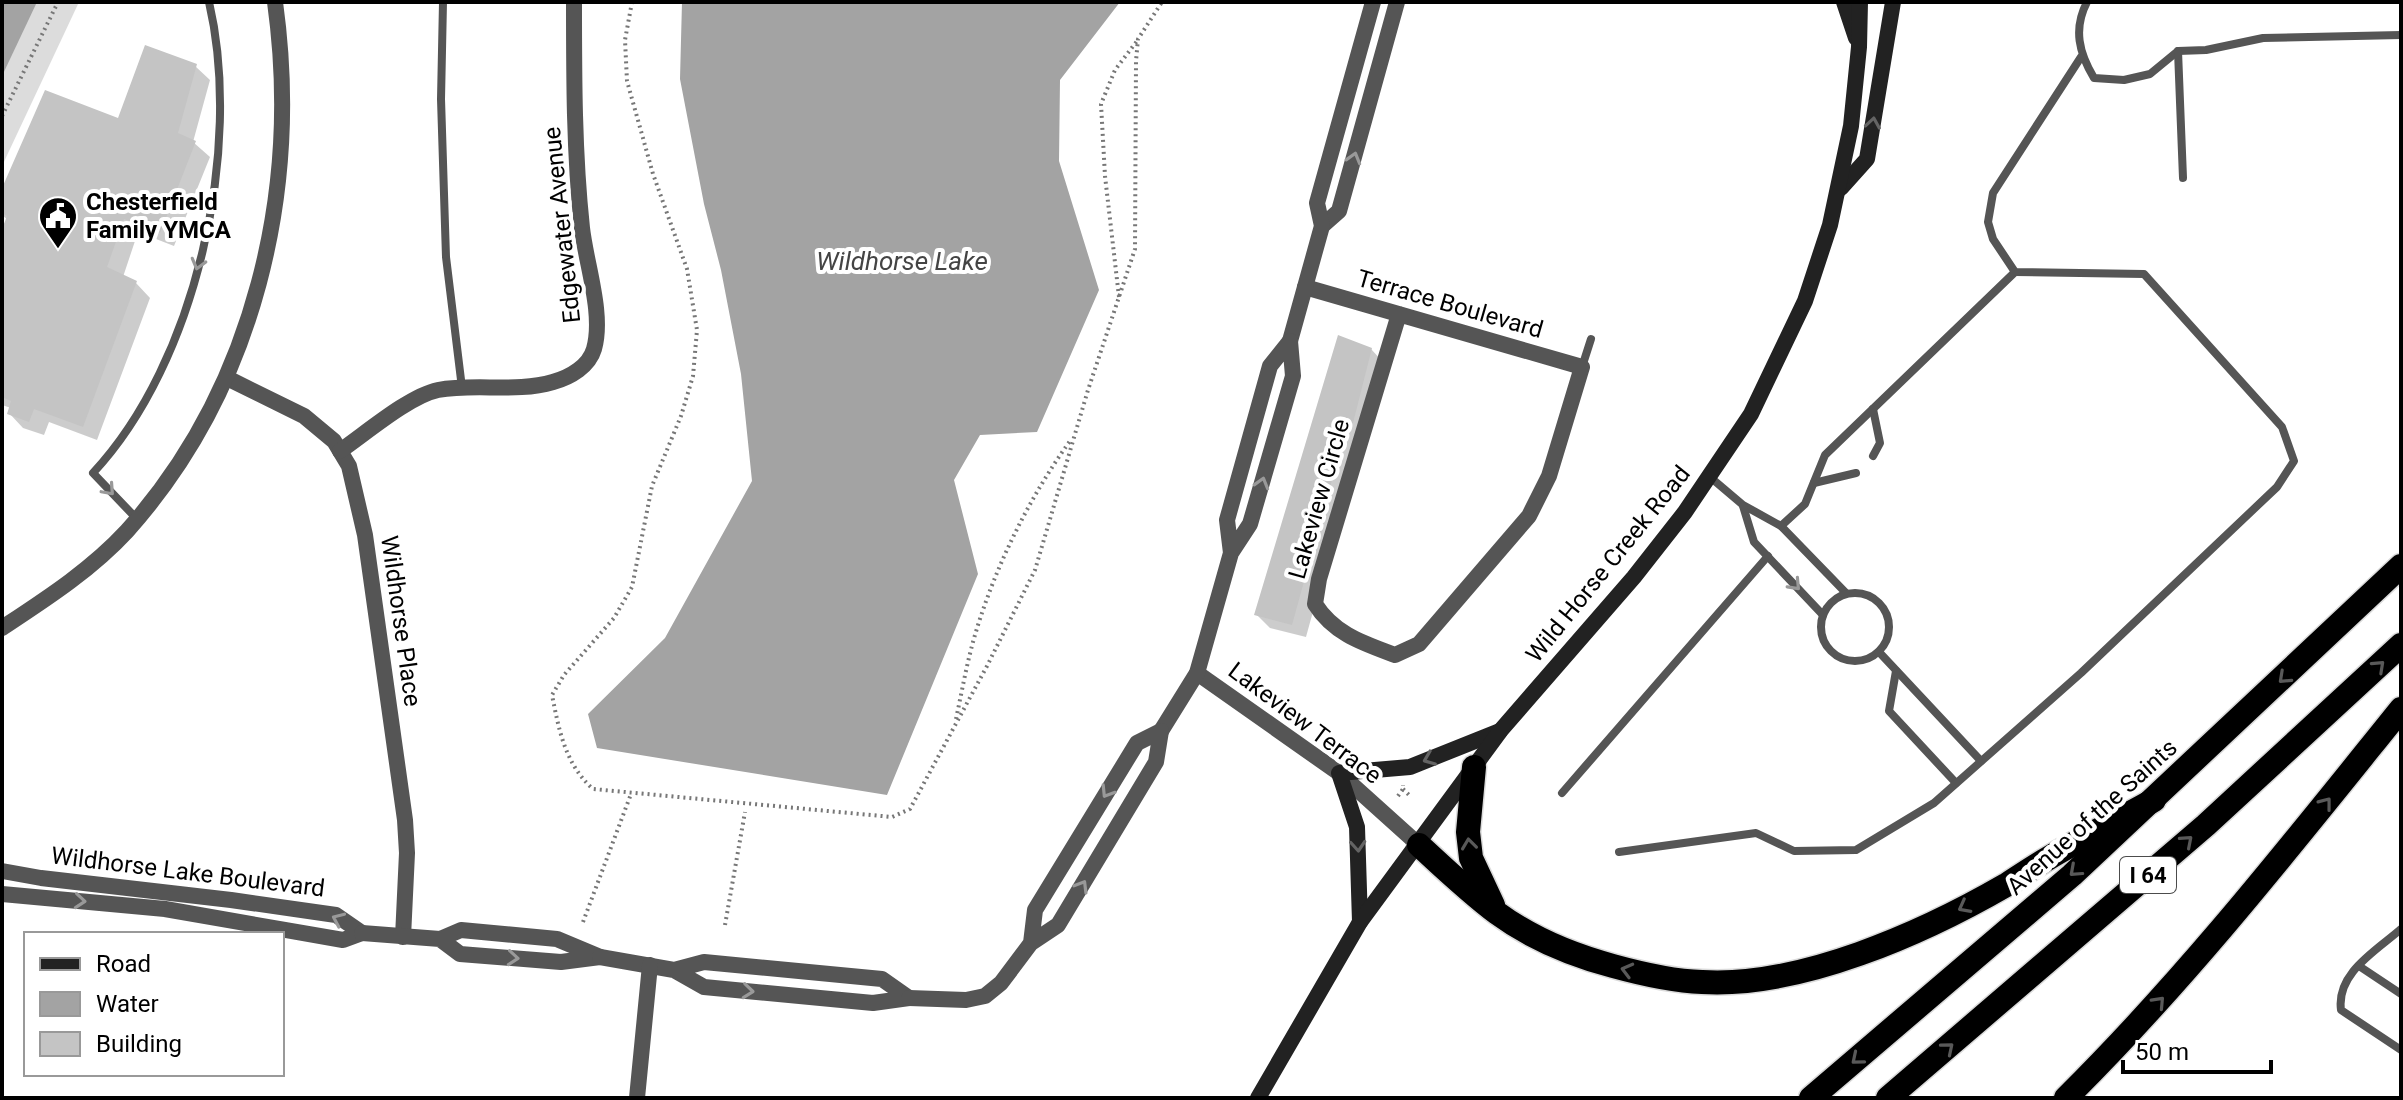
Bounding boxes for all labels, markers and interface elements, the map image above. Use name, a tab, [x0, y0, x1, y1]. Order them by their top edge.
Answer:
one-way arrow	[1864, 116, 1881, 129]
street label: Edgewater Avenue	[538, 125, 586, 325]
one-way arrow	[1345, 152, 1361, 165]
place label: Chesterfield Family YMCA	[86, 188, 232, 244]
public building icon: Chesterfield Family YMCA	[37, 195, 79, 250]
water label: Wildhorse Lake	[816, 246, 988, 276]
one-way arrow	[190, 257, 207, 271]
street label: Terrace Boulevard	[1354, 264, 1546, 344]
street label: Lakeview Circle	[1283, 416, 1355, 582]
street label: Wild Horse Creek Road	[1520, 460, 1696, 668]
one-way arrow	[1253, 476, 1270, 490]
one-way arrow	[99, 481, 113, 496]
street label: Wildhorse Place	[375, 534, 427, 708]
one-way arrow	[1785, 575, 1799, 590]
street label: Lakeview Terrace	[1223, 656, 1387, 790]
one-way arrow	[2370, 660, 2384, 675]
one-way arrow	[2279, 669, 2293, 684]
street label: Avenue of the Saints	[2001, 733, 2183, 901]
one-way arrow	[1423, 750, 1437, 766]
one-way arrow	[1101, 783, 1117, 798]
one-way arrow	[2316, 798, 2331, 812]
one-way arrow	[1461, 837, 1478, 850]
one-way arrow	[2178, 837, 2192, 851]
one-way arrow	[1349, 840, 1366, 853]
street label: Wildhorse Lake Boulevard	[50, 841, 326, 903]
road number: I 64	[2120, 857, 2176, 893]
one-way arrow	[2070, 862, 2085, 876]
one-way arrow	[1072, 880, 1087, 895]
one-way arrow	[74, 893, 87, 910]
one-way arrow	[1957, 897, 1972, 912]
one-way arrow	[331, 912, 346, 928]
legend	[24, 932, 284, 1076]
one-way arrow	[507, 949, 520, 966]
text: Road	[96, 950, 151, 978]
one-way arrow	[1621, 962, 1635, 979]
one-way arrow	[742, 982, 755, 999]
text: Water	[96, 990, 159, 1018]
one-way arrow	[2150, 997, 2164, 1011]
scale bar	[2123, 1024, 2271, 1074]
text: Building	[96, 1030, 182, 1058]
text: 50 m	[2135, 1038, 2189, 1066]
one-way arrow	[1939, 1043, 1953, 1058]
one-way arrow	[1852, 1049, 1866, 1064]

